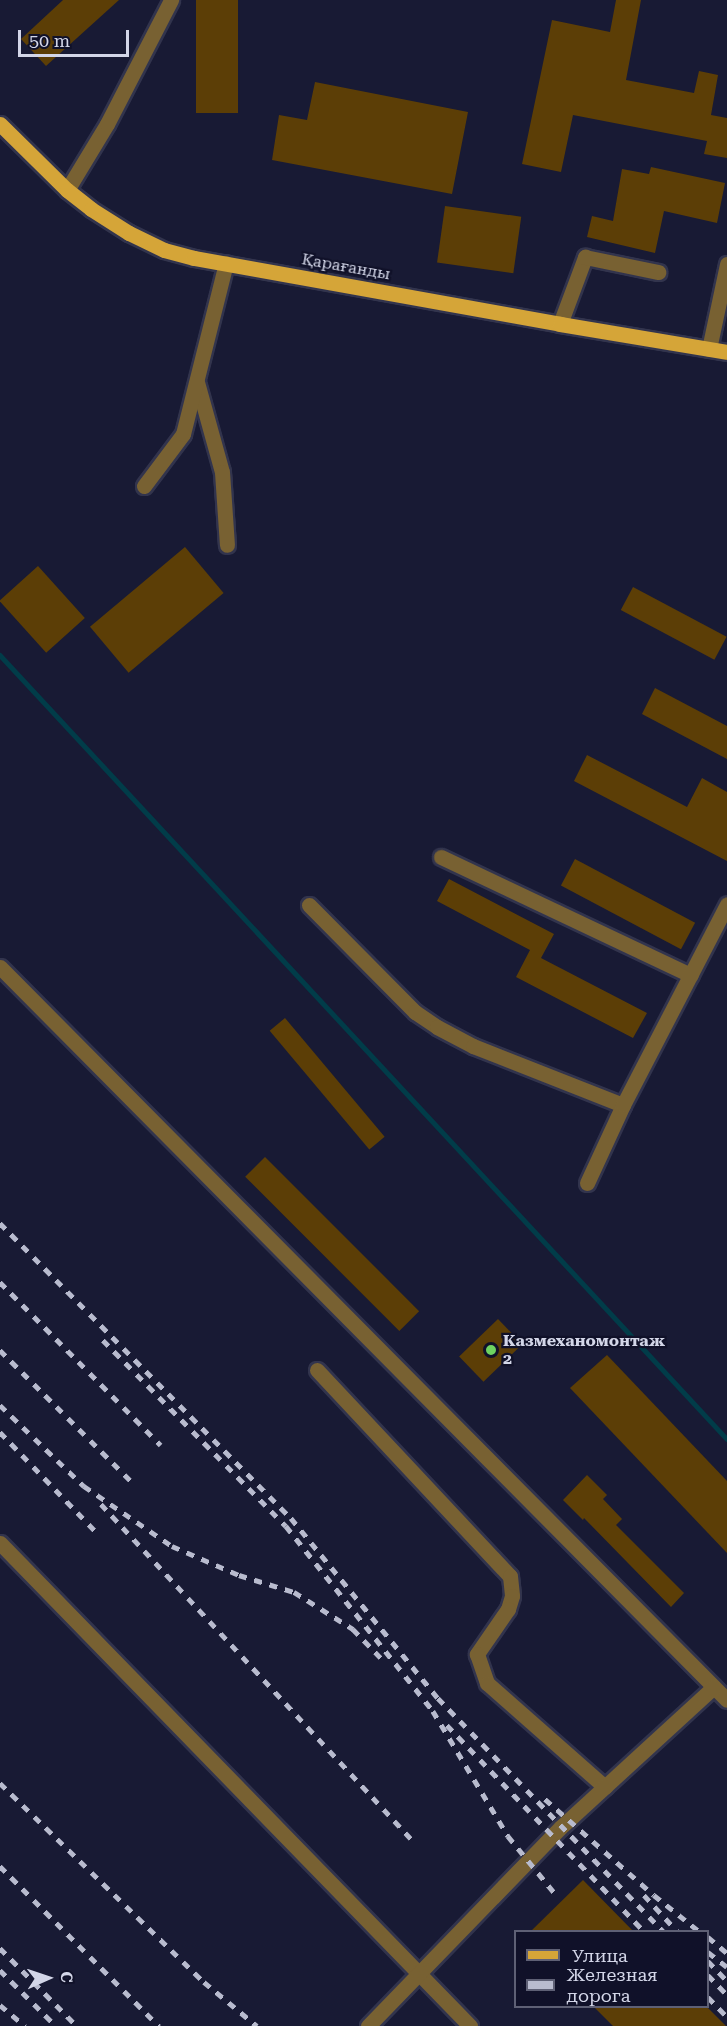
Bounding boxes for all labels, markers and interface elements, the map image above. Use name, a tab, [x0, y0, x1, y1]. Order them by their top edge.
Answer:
scale bar	[21, 18, 132, 56]
text: 50 m	[29, 30, 70, 51]
street label: Қарағанды	[300, 250, 392, 284]
place label: Казмеханомонтаж 2	[503, 1331, 665, 1369]
marker: Казмеханомонтаж 2	[484, 1343, 498, 1357]
legend	[514, 1930, 709, 2008]
text: Улица	[572, 1945, 628, 1966]
north arrow	[18, 1948, 78, 2008]
text: Железная дорога	[567, 1964, 657, 2006]
text: С	[57, 1971, 76, 1983]

